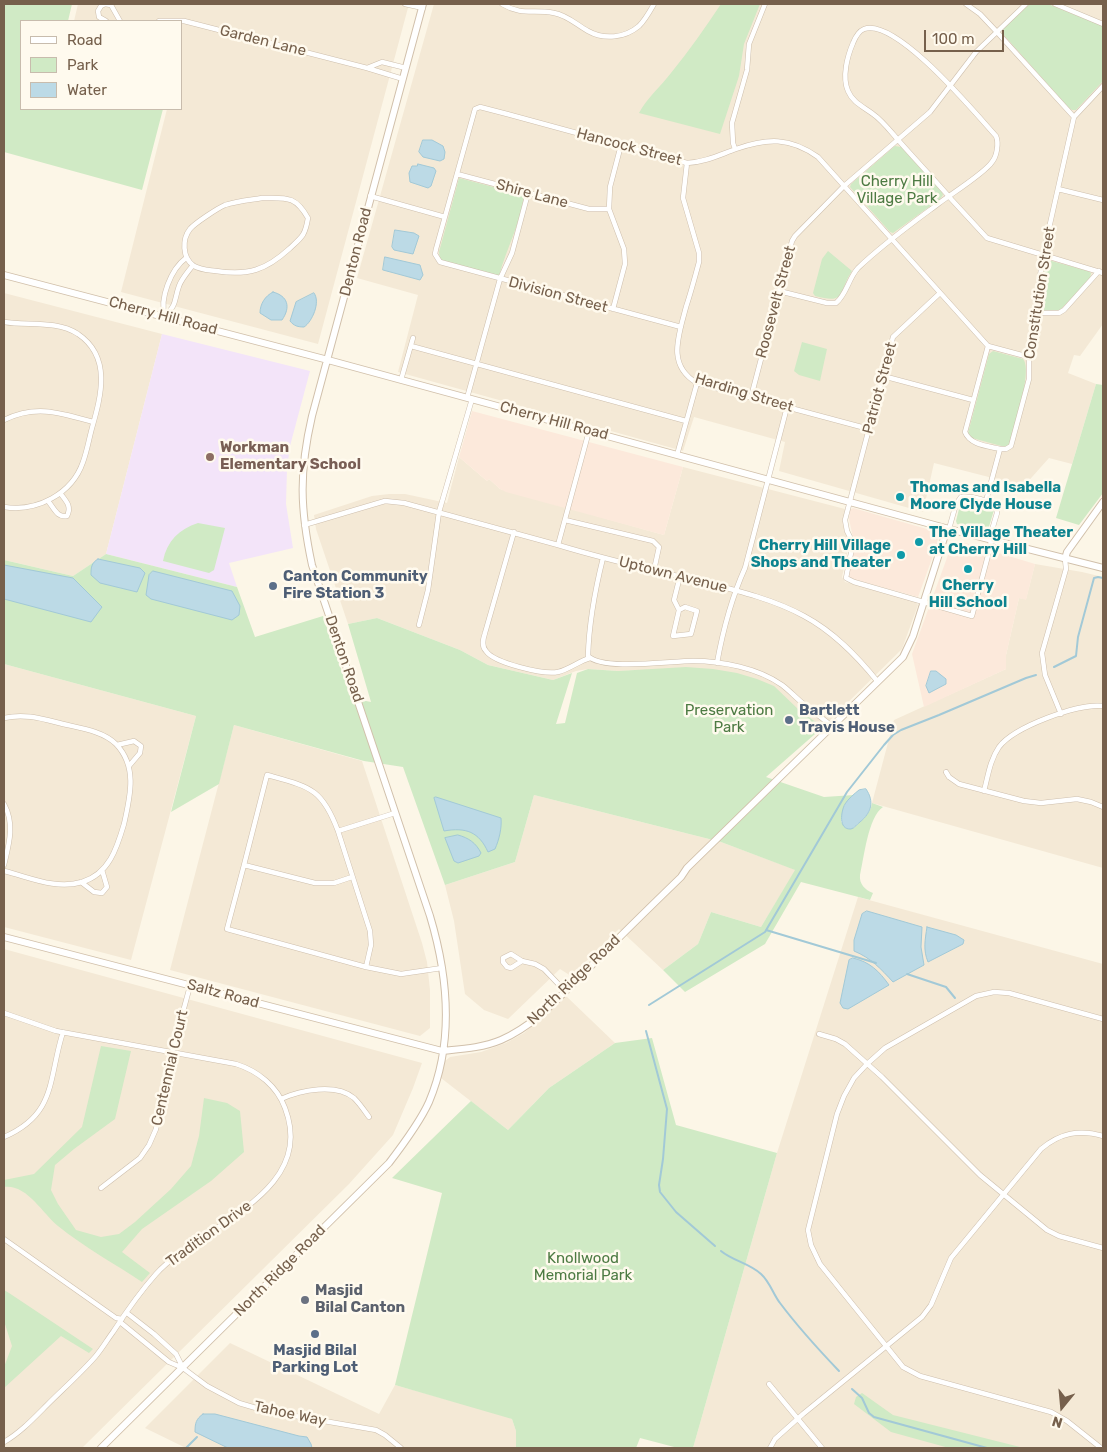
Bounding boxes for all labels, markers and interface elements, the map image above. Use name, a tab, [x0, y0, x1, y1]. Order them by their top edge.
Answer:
legend	[20, 20, 182, 110]
scale bar	[927, 20, 1007, 52]
street label: Garden Lane	[218, 22, 308, 60]
text: 100 m	[932, 30, 974, 48]
text: Road	[67, 31, 103, 49]
text: Park	[67, 56, 98, 74]
text: Water	[67, 81, 107, 99]
street label: Hancock Street	[574, 124, 684, 170]
park label: Cherry Hill Village Park	[856, 173, 938, 208]
street label: Shire Lane	[494, 176, 570, 212]
street label: Denton Road	[336, 206, 376, 298]
street label: Constitution Street	[1021, 225, 1059, 361]
street label: Roosevelt Street	[752, 244, 800, 360]
street label: Division Street	[506, 273, 610, 317]
street label: Cherry Hill Road	[107, 293, 219, 339]
street label: Patriot Street	[859, 340, 901, 436]
street label: Harding Street	[693, 369, 795, 417]
street label: Cherry Hill Road	[498, 398, 610, 444]
place label: Workman Elementary School	[220, 439, 361, 474]
marker: Workman Elementary School	[204, 451, 216, 463]
place label: Thomas and Isabella Moore Clyde House	[910, 479, 1061, 514]
marker: Thomas and Isabella Moore Clyde House	[894, 491, 906, 503]
place label: The Village Theater at Cherry Hill	[929, 524, 1073, 559]
marker: The Village Theater at Cherry Hill	[913, 536, 925, 548]
place label: Cherry Hill Village Shops and Theater	[751, 537, 891, 572]
marker: Cherry Hill Village Shops and Theater	[895, 549, 907, 561]
street label: Uptown Avenue	[617, 553, 729, 597]
marker: Cherry Hill School	[962, 563, 974, 575]
place label: Canton Community Fire Station 3	[283, 568, 428, 603]
place label: Cherry Hill School	[929, 577, 1007, 612]
marker: Canton Community Fire Station 3	[267, 580, 279, 592]
street label: Denton Road	[321, 613, 367, 705]
park label: Preservation Park	[685, 702, 773, 737]
place label: Bartlett Travis House	[799, 702, 895, 737]
marker: Bartlett Travis House	[783, 714, 795, 726]
street label: North Ridge Road	[524, 931, 624, 1029]
street label: Saltz Road	[185, 976, 261, 1012]
street label: Centennial Court	[148, 1008, 192, 1128]
street label: Tradition Drive	[163, 1197, 255, 1271]
street label: North Ridge Road	[230, 1221, 330, 1321]
park label: Knollwood Memorial Park	[534, 1250, 632, 1285]
place label: Masjid Bilal Canton	[315, 1282, 405, 1317]
marker: Masjid Bilal Canton	[299, 1294, 311, 1306]
marker: Masjid Bilal Parking Lot	[309, 1328, 321, 1340]
place label: Masjid Bilal Parking Lot	[272, 1342, 358, 1377]
north arrow	[1037, 1382, 1087, 1432]
street label: Tahoe Way	[252, 1398, 328, 1430]
text: N	[1050, 1412, 1065, 1431]

